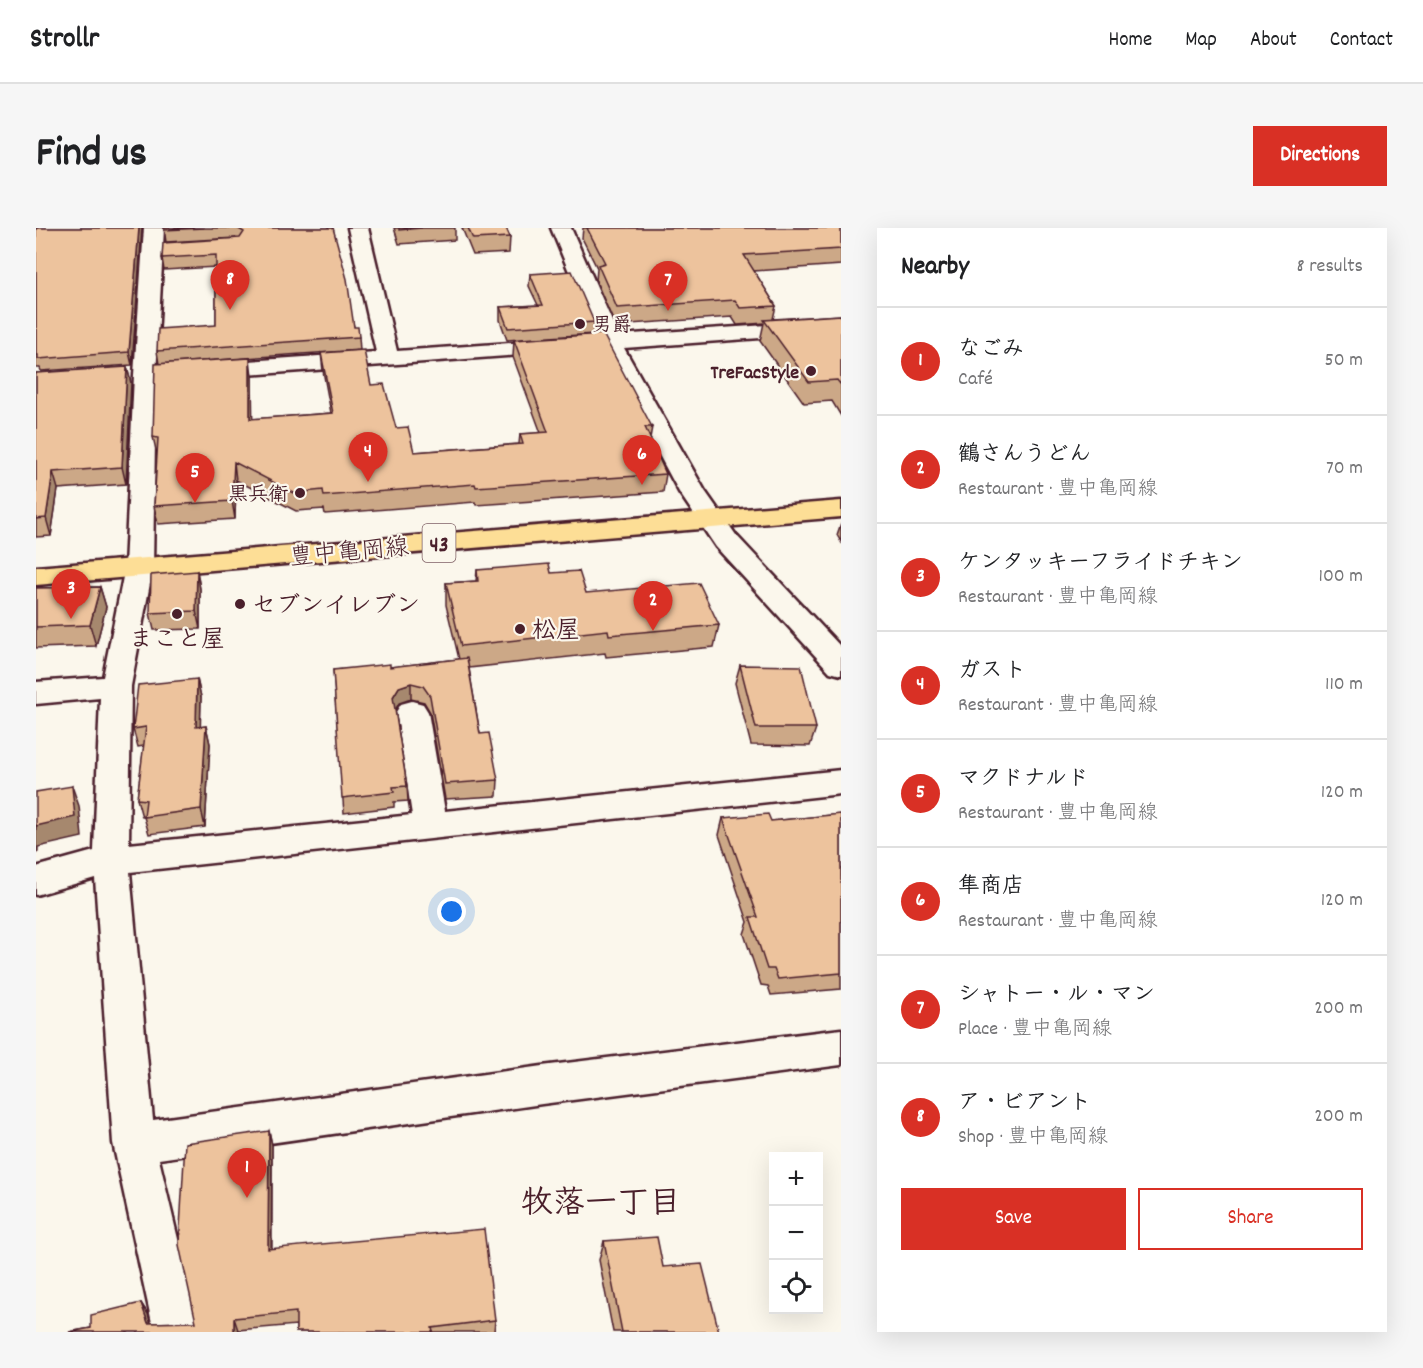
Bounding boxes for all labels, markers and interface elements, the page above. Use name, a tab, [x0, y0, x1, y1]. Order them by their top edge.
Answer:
text: Strollr	[30, 21, 99, 61]
text: Home	[1108, 26, 1152, 56]
text: Map	[1185, 26, 1217, 56]
text: About	[1250, 26, 1297, 56]
text: Contact	[1330, 26, 1393, 56]
text: Find us	[36, 126, 147, 186]
button: Directions	[1253, 126, 1387, 186]
text: Nearby	[901, 249, 969, 286]
text: 8 results	[1297, 253, 1363, 281]
pin: 8	[210, 260, 250, 310]
pin: 7	[648, 262, 688, 311]
place label: 男爵	[592, 313, 632, 341]
marker: 男爵	[573, 317, 587, 331]
text: なごみ	[958, 335, 1024, 366]
text: 1	[918, 347, 923, 375]
text: 50 m	[1325, 347, 1363, 375]
place label: TreFacStyle	[711, 360, 799, 388]
marker: TreFacStyle	[804, 364, 818, 378]
text: Café	[958, 366, 993, 394]
pin: 4	[348, 432, 388, 482]
pin: 6	[622, 436, 662, 485]
text: 鶴さんうどん	[958, 440, 1091, 471]
pin: 5	[176, 454, 214, 503]
text: 2	[916, 455, 925, 483]
text: 70 m	[1326, 455, 1363, 483]
text: Restaurant · 豊中亀岡線	[958, 476, 1158, 504]
place label: 黒兵衛	[228, 482, 288, 510]
marker: 黒兵衛	[293, 486, 307, 500]
road number: 43	[422, 524, 456, 562]
street label: 豊中亀岡線	[288, 532, 411, 576]
text: ケンタッキーフライドチキン	[958, 548, 1243, 579]
text: 3	[916, 563, 925, 591]
text: 100 m	[1319, 563, 1363, 591]
pin: 3	[51, 570, 90, 619]
pin: 2	[634, 582, 672, 631]
text: Restaurant · 豊中亀岡線	[958, 584, 1158, 612]
place label: セブンイレブン	[252, 590, 420, 624]
marker: セブンイレブン	[233, 597, 247, 611]
marker: まこと屋	[170, 607, 184, 621]
place label: 松屋	[532, 615, 580, 649]
marker: 松屋	[513, 622, 527, 636]
place label: まこと屋	[129, 624, 225, 658]
text: ガスト	[958, 656, 1026, 687]
text: 4	[916, 671, 925, 699]
text: 110 m	[1325, 671, 1363, 699]
text: Restaurant · 豊中亀岡線	[958, 692, 1158, 720]
text: マクドナルド	[958, 764, 1089, 795]
text: 5	[916, 779, 925, 807]
text: 120 m	[1321, 779, 1363, 807]
text: Restaurant · 豊中亀岡線	[958, 800, 1158, 828]
text: 隼商店	[958, 872, 1024, 903]
text: 6	[916, 887, 925, 915]
text: 120 m	[1321, 887, 1363, 915]
your location	[437, 897, 466, 926]
text: Restaurant · 豊中亀岡線	[958, 908, 1158, 936]
text: シャトー・ル・マン	[958, 980, 1155, 1011]
text: 7	[917, 995, 924, 1023]
text: 200 m	[1314, 995, 1363, 1023]
text: Place · 豊中亀岡線	[958, 1016, 1112, 1044]
text: ア・ビアント	[958, 1088, 1091, 1119]
text: 8	[916, 1103, 925, 1131]
text: 200 m	[1314, 1103, 1363, 1131]
text: Shop · 豊中亀岡線	[958, 1124, 1108, 1152]
pin: 1	[228, 1148, 266, 1198]
map controls	[769, 1152, 823, 1314]
button: +	[769, 1152, 823, 1206]
district label: 牧落一丁目	[521, 1183, 681, 1229]
button: Save	[901, 1188, 1126, 1250]
button: Share	[1138, 1188, 1363, 1250]
button: −	[769, 1206, 823, 1260]
button: locate	[769, 1260, 823, 1314]

